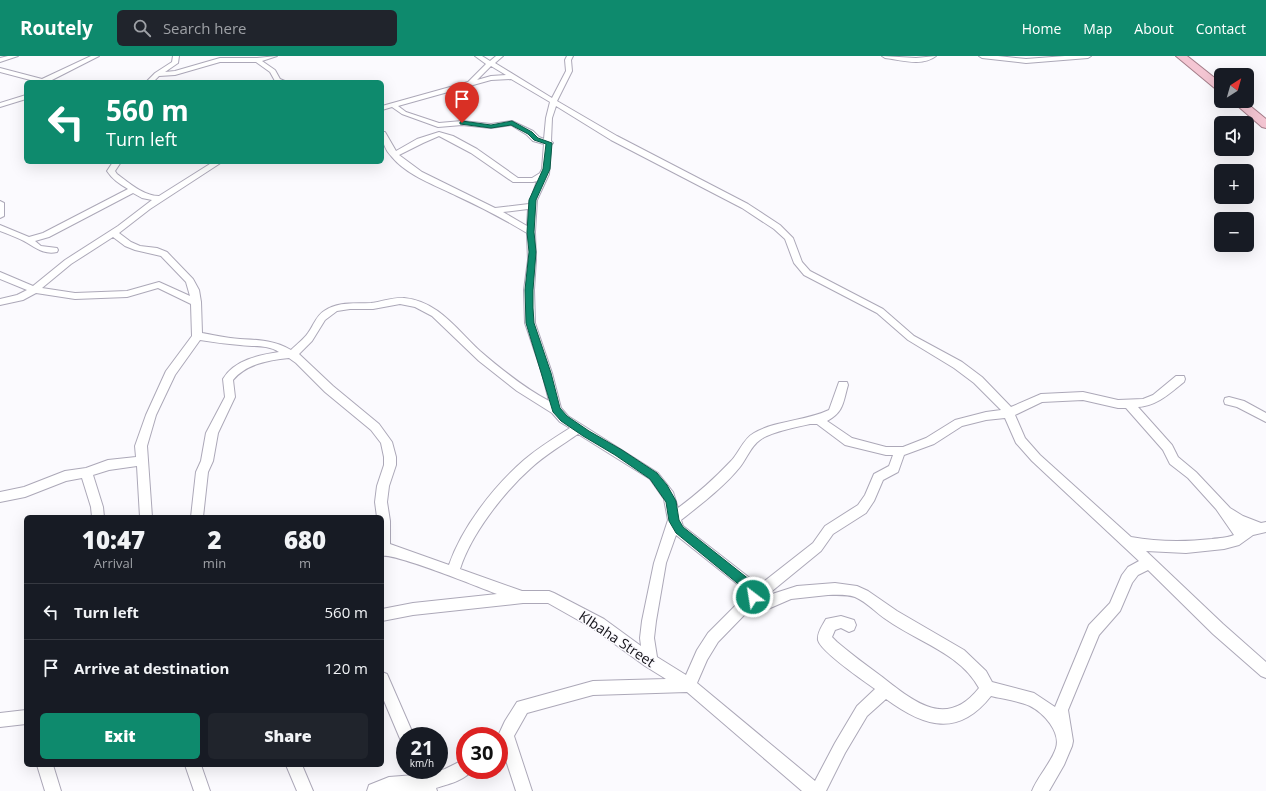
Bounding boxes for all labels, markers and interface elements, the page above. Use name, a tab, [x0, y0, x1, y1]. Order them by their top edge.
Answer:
search box	[117, 10, 397, 46]
text: Routely	[20, 15, 93, 41]
icon: search	[131, 17, 153, 39]
text: Search here	[163, 18, 246, 38]
text: Home	[1022, 19, 1061, 38]
text: Map	[1083, 19, 1112, 38]
text: About	[1134, 19, 1174, 38]
text: Contact	[1196, 19, 1246, 38]
north arrow	[1214, 68, 1254, 108]
map controls	[1214, 68, 1254, 252]
pin	[445, 82, 479, 123]
icon: arrive	[451, 88, 473, 110]
text: 560 m	[106, 91, 189, 129]
icon: left	[40, 96, 92, 148]
button: sound	[1214, 116, 1254, 156]
text: Turn left	[106, 127, 177, 151]
button: +	[1214, 164, 1254, 204]
button: −	[1214, 212, 1254, 252]
text: 10:47	[82, 523, 145, 556]
text: 2	[207, 523, 222, 556]
text: 680	[284, 523, 326, 556]
text: Arrival	[94, 554, 133, 572]
text: min	[203, 554, 226, 572]
text: m	[299, 554, 311, 572]
position arrow	[732, 576, 774, 618]
icon: left	[40, 601, 62, 623]
text: Turn left	[74, 602, 139, 622]
text: 560 m	[324, 602, 368, 622]
street label: KIbaha Street	[576, 606, 659, 671]
icon: arrive	[40, 657, 62, 679]
text: Arrive at destination	[74, 658, 229, 678]
text: 120 m	[324, 658, 368, 678]
button: Exit	[40, 713, 200, 759]
button: Share	[208, 713, 368, 759]
speed limit sign: 30	[456, 727, 508, 779]
text: 21	[411, 734, 433, 761]
text: km/h	[410, 756, 434, 770]

